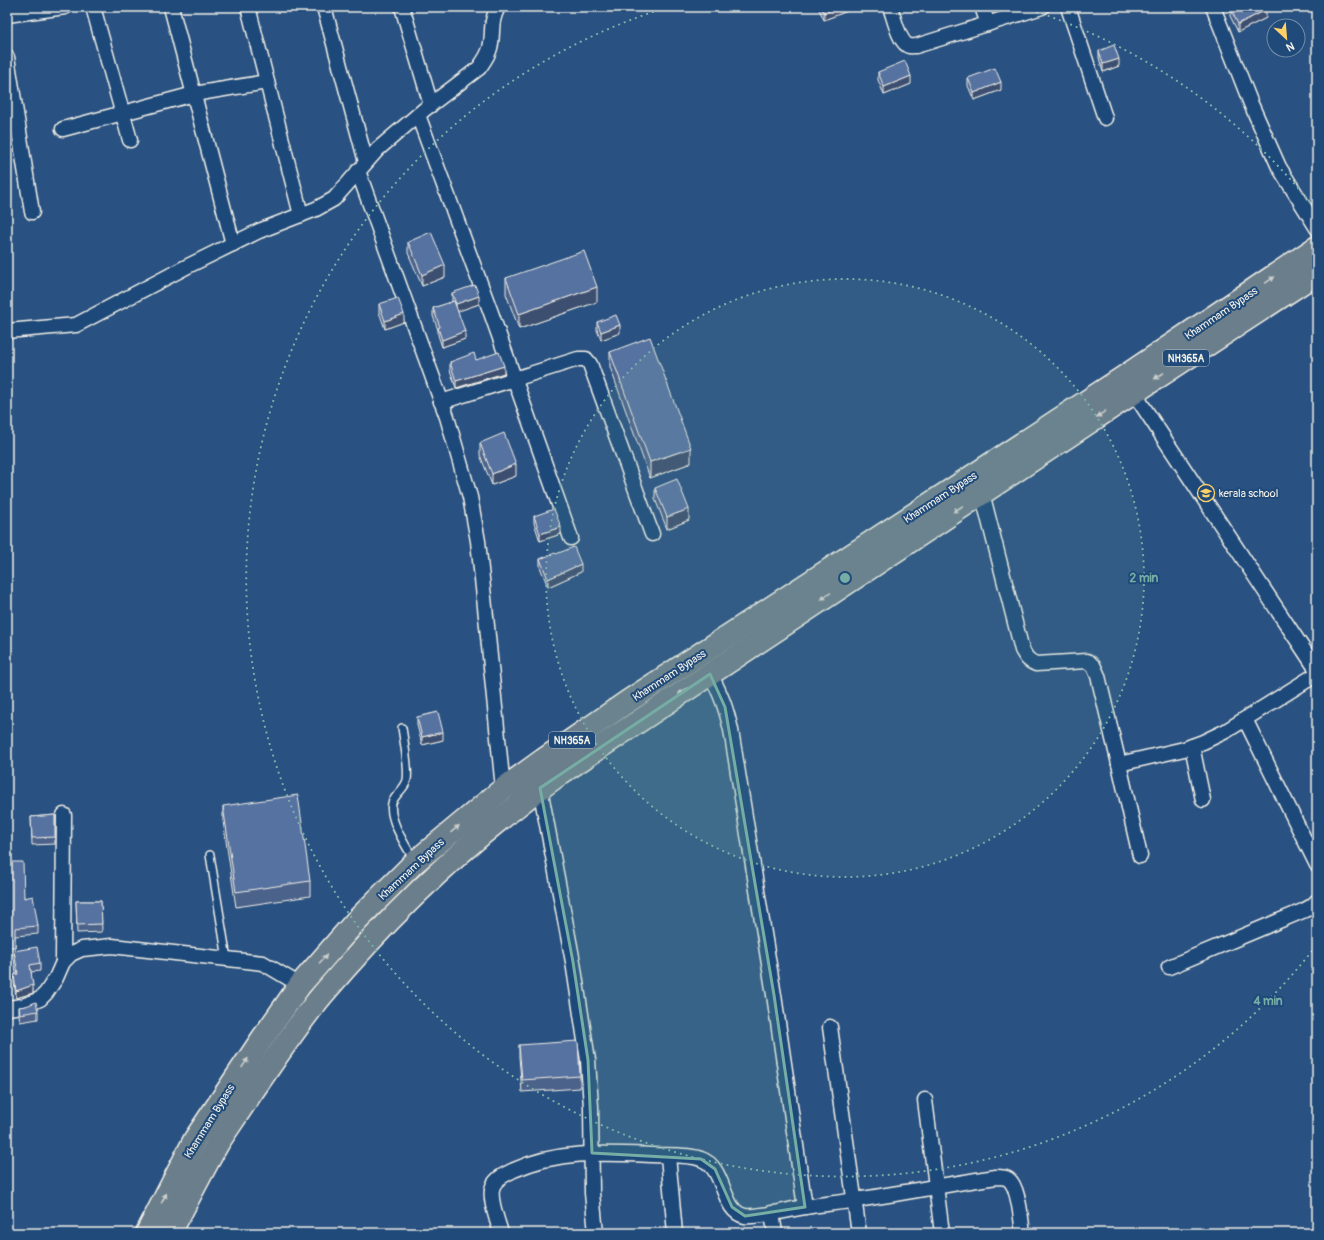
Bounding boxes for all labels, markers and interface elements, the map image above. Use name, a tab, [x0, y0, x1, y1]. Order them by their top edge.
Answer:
north arrow	[1266, 18, 1306, 58]
text: N	[1283, 39, 1296, 54]
one-way arrow	[1265, 276, 1275, 284]
street label: Khammam Bypass	[1183, 284, 1260, 343]
road number: NH365A	[1163, 350, 1209, 366]
one-way arrow	[1154, 372, 1164, 380]
one-way arrow	[1096, 410, 1107, 418]
street label: Khammam Bypass	[901, 469, 979, 526]
school or university icon: kerala school	[1196, 483, 1216, 503]
place label: kerala school	[1219, 487, 1278, 500]
one-way arrow	[953, 505, 963, 513]
centre of rings	[838, 571, 852, 585]
text: 2 min	[1130, 571, 1159, 586]
one-way arrow	[821, 592, 832, 600]
street label: Khammam Bypass	[630, 647, 708, 704]
one-way arrow	[677, 688, 689, 695]
road number: NH365A	[549, 732, 595, 748]
one-way arrow	[450, 824, 461, 833]
street label: Khammam Bypass	[376, 836, 447, 903]
one-way arrow	[318, 954, 328, 964]
text: 4 min	[1252, 994, 1283, 1009]
one-way arrow	[242, 1057, 249, 1069]
street label: Khammam Bypass	[181, 1082, 237, 1161]
one-way arrow	[161, 1192, 168, 1204]

